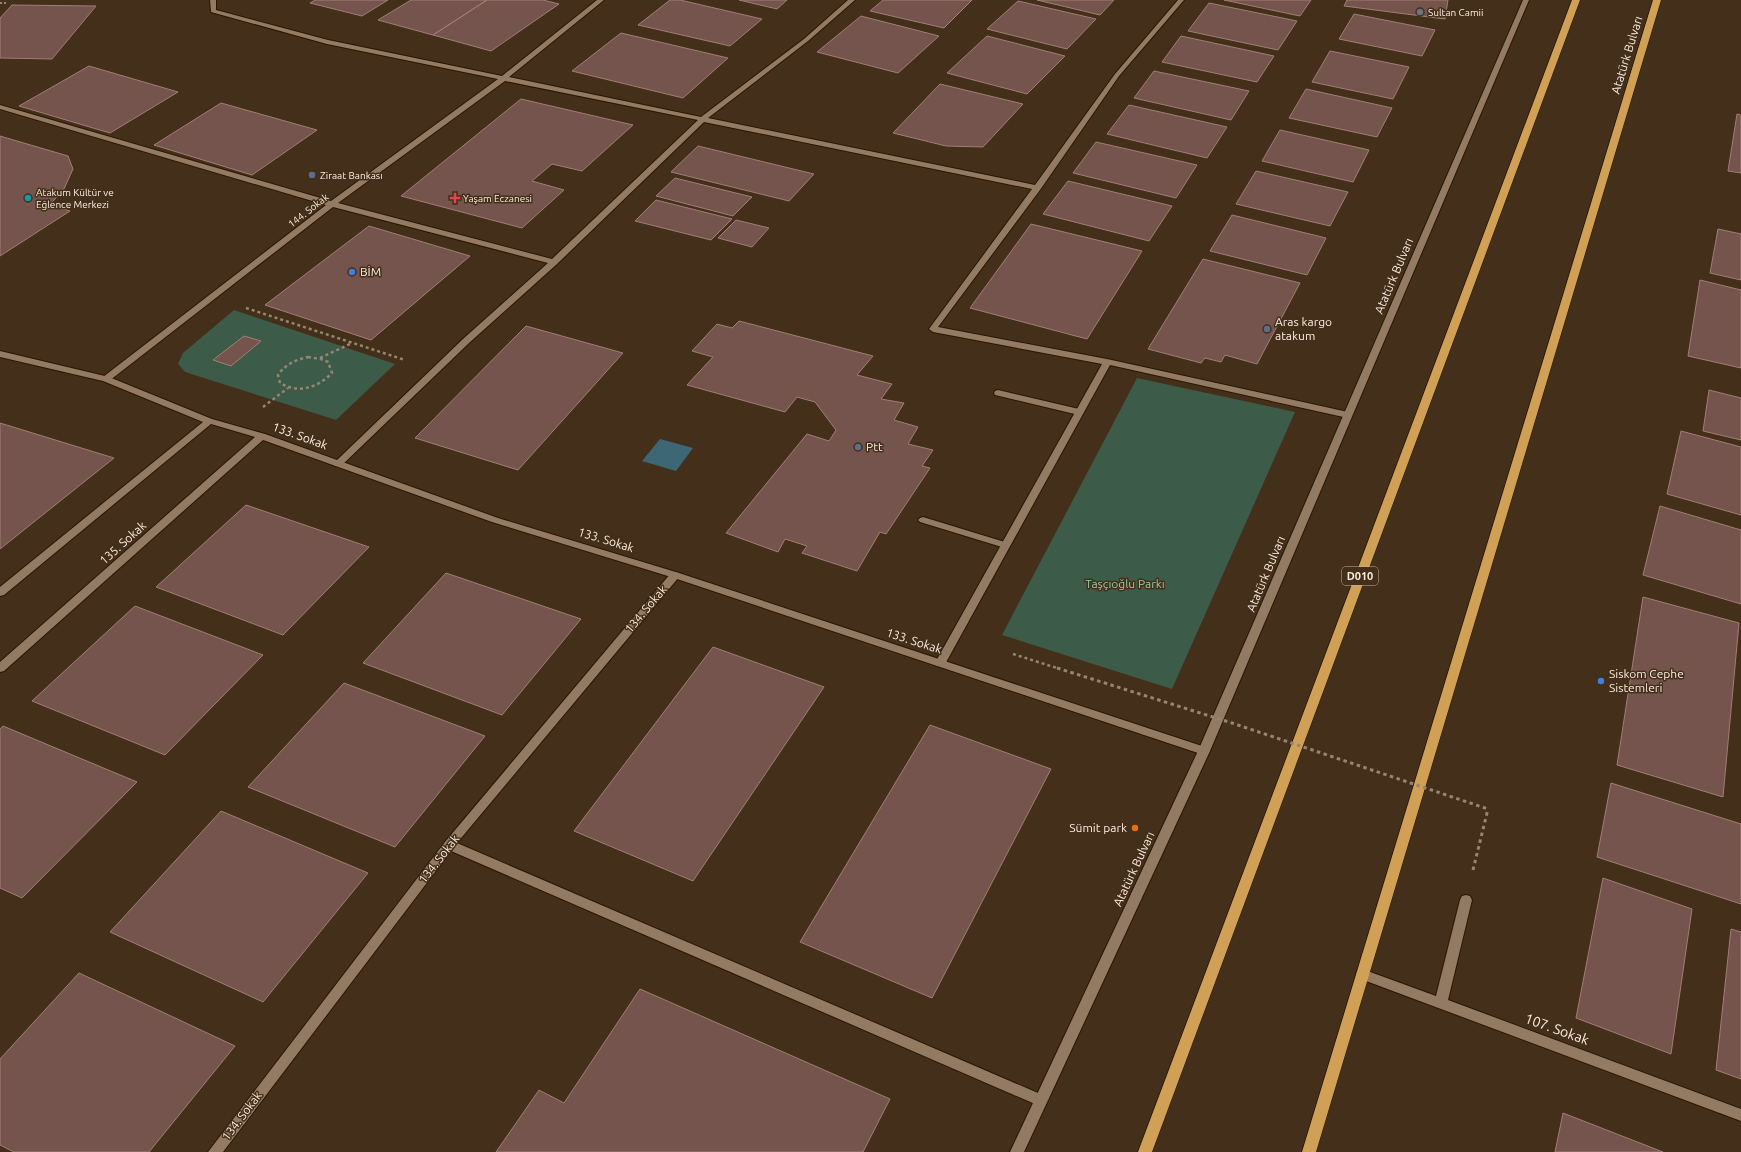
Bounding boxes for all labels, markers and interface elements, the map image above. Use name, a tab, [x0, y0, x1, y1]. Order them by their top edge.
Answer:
marker: Sultan Camii	[1415, 7, 1425, 17]
place label: Sultan Camii	[1428, 7, 1483, 18]
street label: Atatürk Bulvarı	[1609, 14, 1645, 95]
marker: Ziraat Bankası	[307, 170, 317, 180]
place label: Ziraat Bankası	[320, 170, 383, 181]
place label: Atakum Kültür ve Eğlence Merkezi	[36, 187, 114, 210]
street label: 144. Sokak	[286, 191, 331, 230]
marker: Atakum Kültür ve Eğlence Merkezi	[23, 193, 33, 203]
marker: Yaşam Eczanesi	[450, 193, 460, 203]
place label: Yaşam Eczanesi	[463, 193, 532, 204]
street label: Atatürk Bulvarı	[1372, 236, 1415, 315]
place label: BİM	[360, 265, 381, 278]
marker: BİM	[347, 267, 357, 277]
place label: Aras kargo atakum	[1275, 315, 1332, 342]
marker: Aras kargo atakum	[1262, 324, 1272, 334]
street label: 133. Sokak	[271, 420, 329, 451]
place label: Ptt	[866, 440, 883, 453]
marker: Ptt	[853, 442, 863, 452]
street label: 135. Sokak	[97, 519, 148, 567]
street label: 133. Sokak	[577, 525, 636, 554]
street label: Atatürk Bulvarı	[1244, 534, 1287, 613]
road number: D010	[1342, 567, 1378, 585]
park label: Taşçıoğlu Parkı	[1085, 577, 1165, 590]
street label: 134. Sokak	[622, 582, 669, 635]
street label: 133. Sokak	[885, 625, 944, 656]
place label: Siskom Cephe Sistemleri	[1609, 667, 1684, 694]
marker: Siskom Cephe Sistemleri	[1596, 676, 1606, 686]
place label: Sümit park	[1069, 821, 1127, 834]
marker: Sümit park	[1130, 823, 1140, 833]
street label: Atatürk Bulvarı	[1111, 829, 1156, 908]
street label: 134. Sokak	[416, 832, 461, 885]
street label: 107. Sokak	[1523, 1010, 1591, 1048]
street label: 134. Sokak	[219, 1089, 264, 1143]

